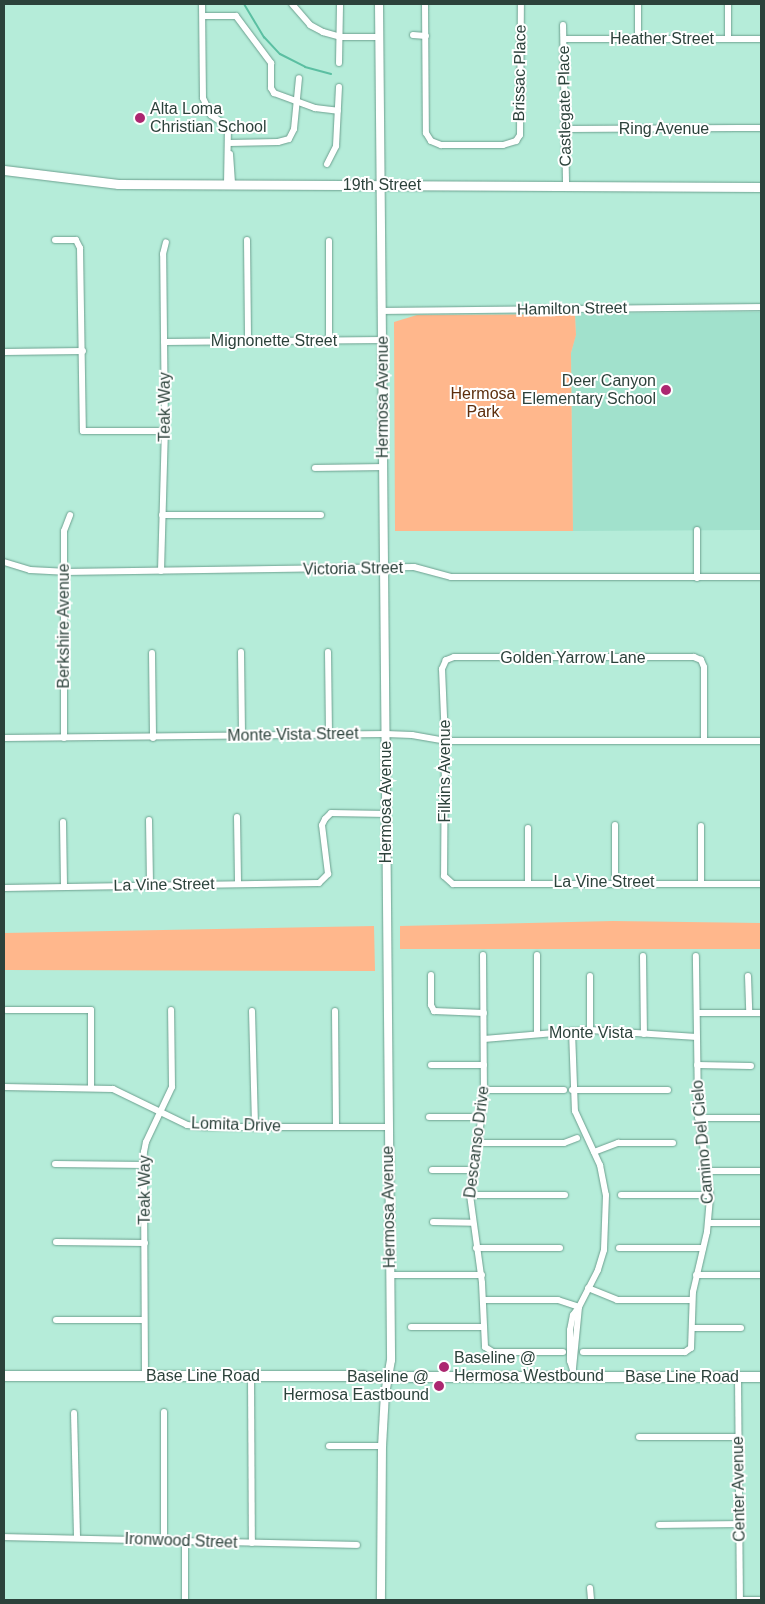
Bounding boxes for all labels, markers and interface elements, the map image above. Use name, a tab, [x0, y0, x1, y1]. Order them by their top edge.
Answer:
street label: Brissac Place	[510, 24, 530, 122]
street label: Heather Street	[610, 29, 714, 49]
street label: Castlegate Place	[554, 45, 576, 167]
place label: Alta Loma Christian School	[150, 99, 266, 137]
marker: Alta Loma Christian School	[134, 112, 146, 124]
street label: Ring Avenue	[618, 119, 710, 139]
street label: 19th Street	[343, 175, 421, 195]
street label: Hamilton Street	[517, 298, 627, 320]
street label: Mignonette Street	[211, 331, 337, 351]
street label: Hermosa Avenue	[373, 335, 393, 459]
place label: Deer Canyon Elementary School	[522, 371, 656, 409]
street label: Teak Way	[155, 372, 175, 442]
park label: Hermosa Park	[451, 384, 515, 422]
marker: Deer Canyon Elementary School	[660, 384, 672, 396]
street label: Victoria Street	[303, 559, 403, 579]
street label: Berkshire Avenue	[54, 563, 74, 689]
street label: Golden Yarrow Lane	[500, 648, 646, 668]
street label: Filkins Avenue	[435, 719, 455, 823]
street label: Monte Vista Street	[227, 724, 359, 746]
street label: Hermosa Avenue	[376, 740, 396, 864]
street label: La Vine Street	[553, 872, 655, 892]
street label: La Vine Street	[113, 875, 215, 895]
street label: Monte Vista	[549, 1023, 633, 1043]
street label: Camino Del Cielo	[688, 1079, 718, 1205]
street label: Descanso Drive	[461, 1085, 493, 1199]
street label: Lomita Drive	[191, 1114, 281, 1136]
street label: Hermosa Avenue	[378, 1145, 400, 1269]
street label: Teak Way	[135, 1155, 155, 1225]
place label: Baseline @ Hermosa Westbound	[454, 1348, 604, 1386]
marker: Baseline @ Hermosa Westbound	[438, 1361, 450, 1373]
street label: Base Line Road	[146, 1366, 260, 1386]
place label: Baseline @ Hermosa Eastbound	[283, 1367, 429, 1405]
street label: Base Line Road	[625, 1367, 739, 1387]
marker: Baseline @ Hermosa Eastbound	[433, 1380, 445, 1392]
street label: Center Avenue	[728, 1436, 750, 1542]
street label: Ironwood Street	[124, 1529, 238, 1553]

